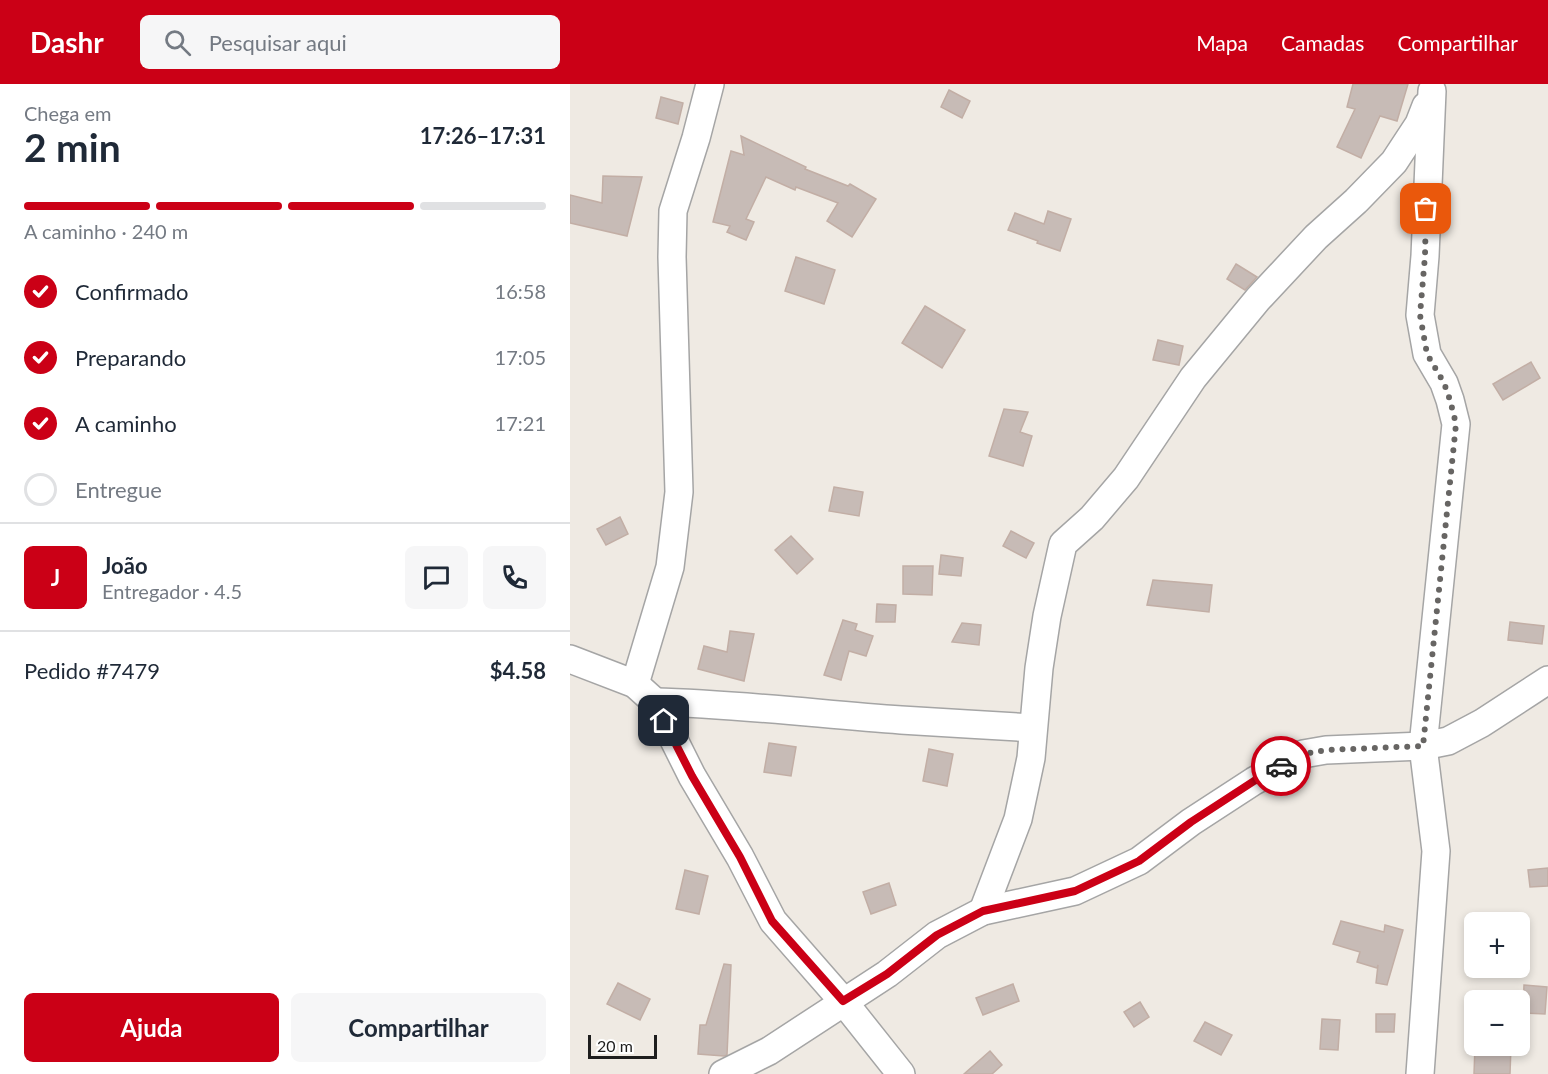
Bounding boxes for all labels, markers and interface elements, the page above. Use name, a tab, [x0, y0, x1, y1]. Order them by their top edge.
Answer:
search box	[140, 15, 560, 69]
text: Dashr	[30, 25, 104, 59]
icon: search	[161, 26, 194, 59]
text: Pesquisar aqui	[209, 29, 347, 56]
text: Mapa	[1196, 30, 1248, 55]
text: Camadas	[1281, 30, 1364, 55]
text: Compartilhar	[1397, 30, 1518, 55]
text: Chega em	[24, 101, 112, 125]
text: 17:26–17:31	[420, 122, 546, 149]
text: 2 min	[24, 124, 121, 170]
pin	[1400, 183, 1451, 234]
icon: bag	[1409, 192, 1442, 225]
text: A caminho · 240 m	[24, 219, 188, 243]
icon: check	[24, 275, 57, 308]
text: Confirmado	[75, 278, 188, 305]
text: 16:58	[495, 279, 546, 303]
icon: check	[24, 341, 57, 374]
text: Preparando	[75, 344, 186, 371]
text: 17:05	[495, 345, 546, 369]
icon: check	[24, 407, 57, 440]
text: A caminho	[75, 410, 177, 437]
text: 17:21	[495, 411, 546, 435]
text: Entregue	[75, 476, 162, 503]
button: chat	[405, 546, 468, 609]
button: phone	[483, 546, 546, 609]
text: João	[102, 552, 148, 579]
text: J	[51, 564, 60, 591]
text: Entregador · 4.5	[102, 579, 242, 603]
text: Pedido #7479	[24, 657, 160, 684]
text: $4.58	[490, 657, 546, 684]
pin	[638, 695, 689, 746]
icon: home	[647, 704, 680, 737]
courier	[1251, 736, 1311, 796]
icon: car	[1265, 750, 1298, 783]
map controls	[1464, 912, 1530, 1056]
button: +	[1464, 912, 1530, 978]
button: −	[1464, 990, 1530, 1056]
button: Ajuda	[24, 993, 279, 1062]
button: Compartilhar	[291, 993, 546, 1062]
scale bar	[588, 1032, 657, 1060]
text: 20 m	[597, 1036, 633, 1055]

